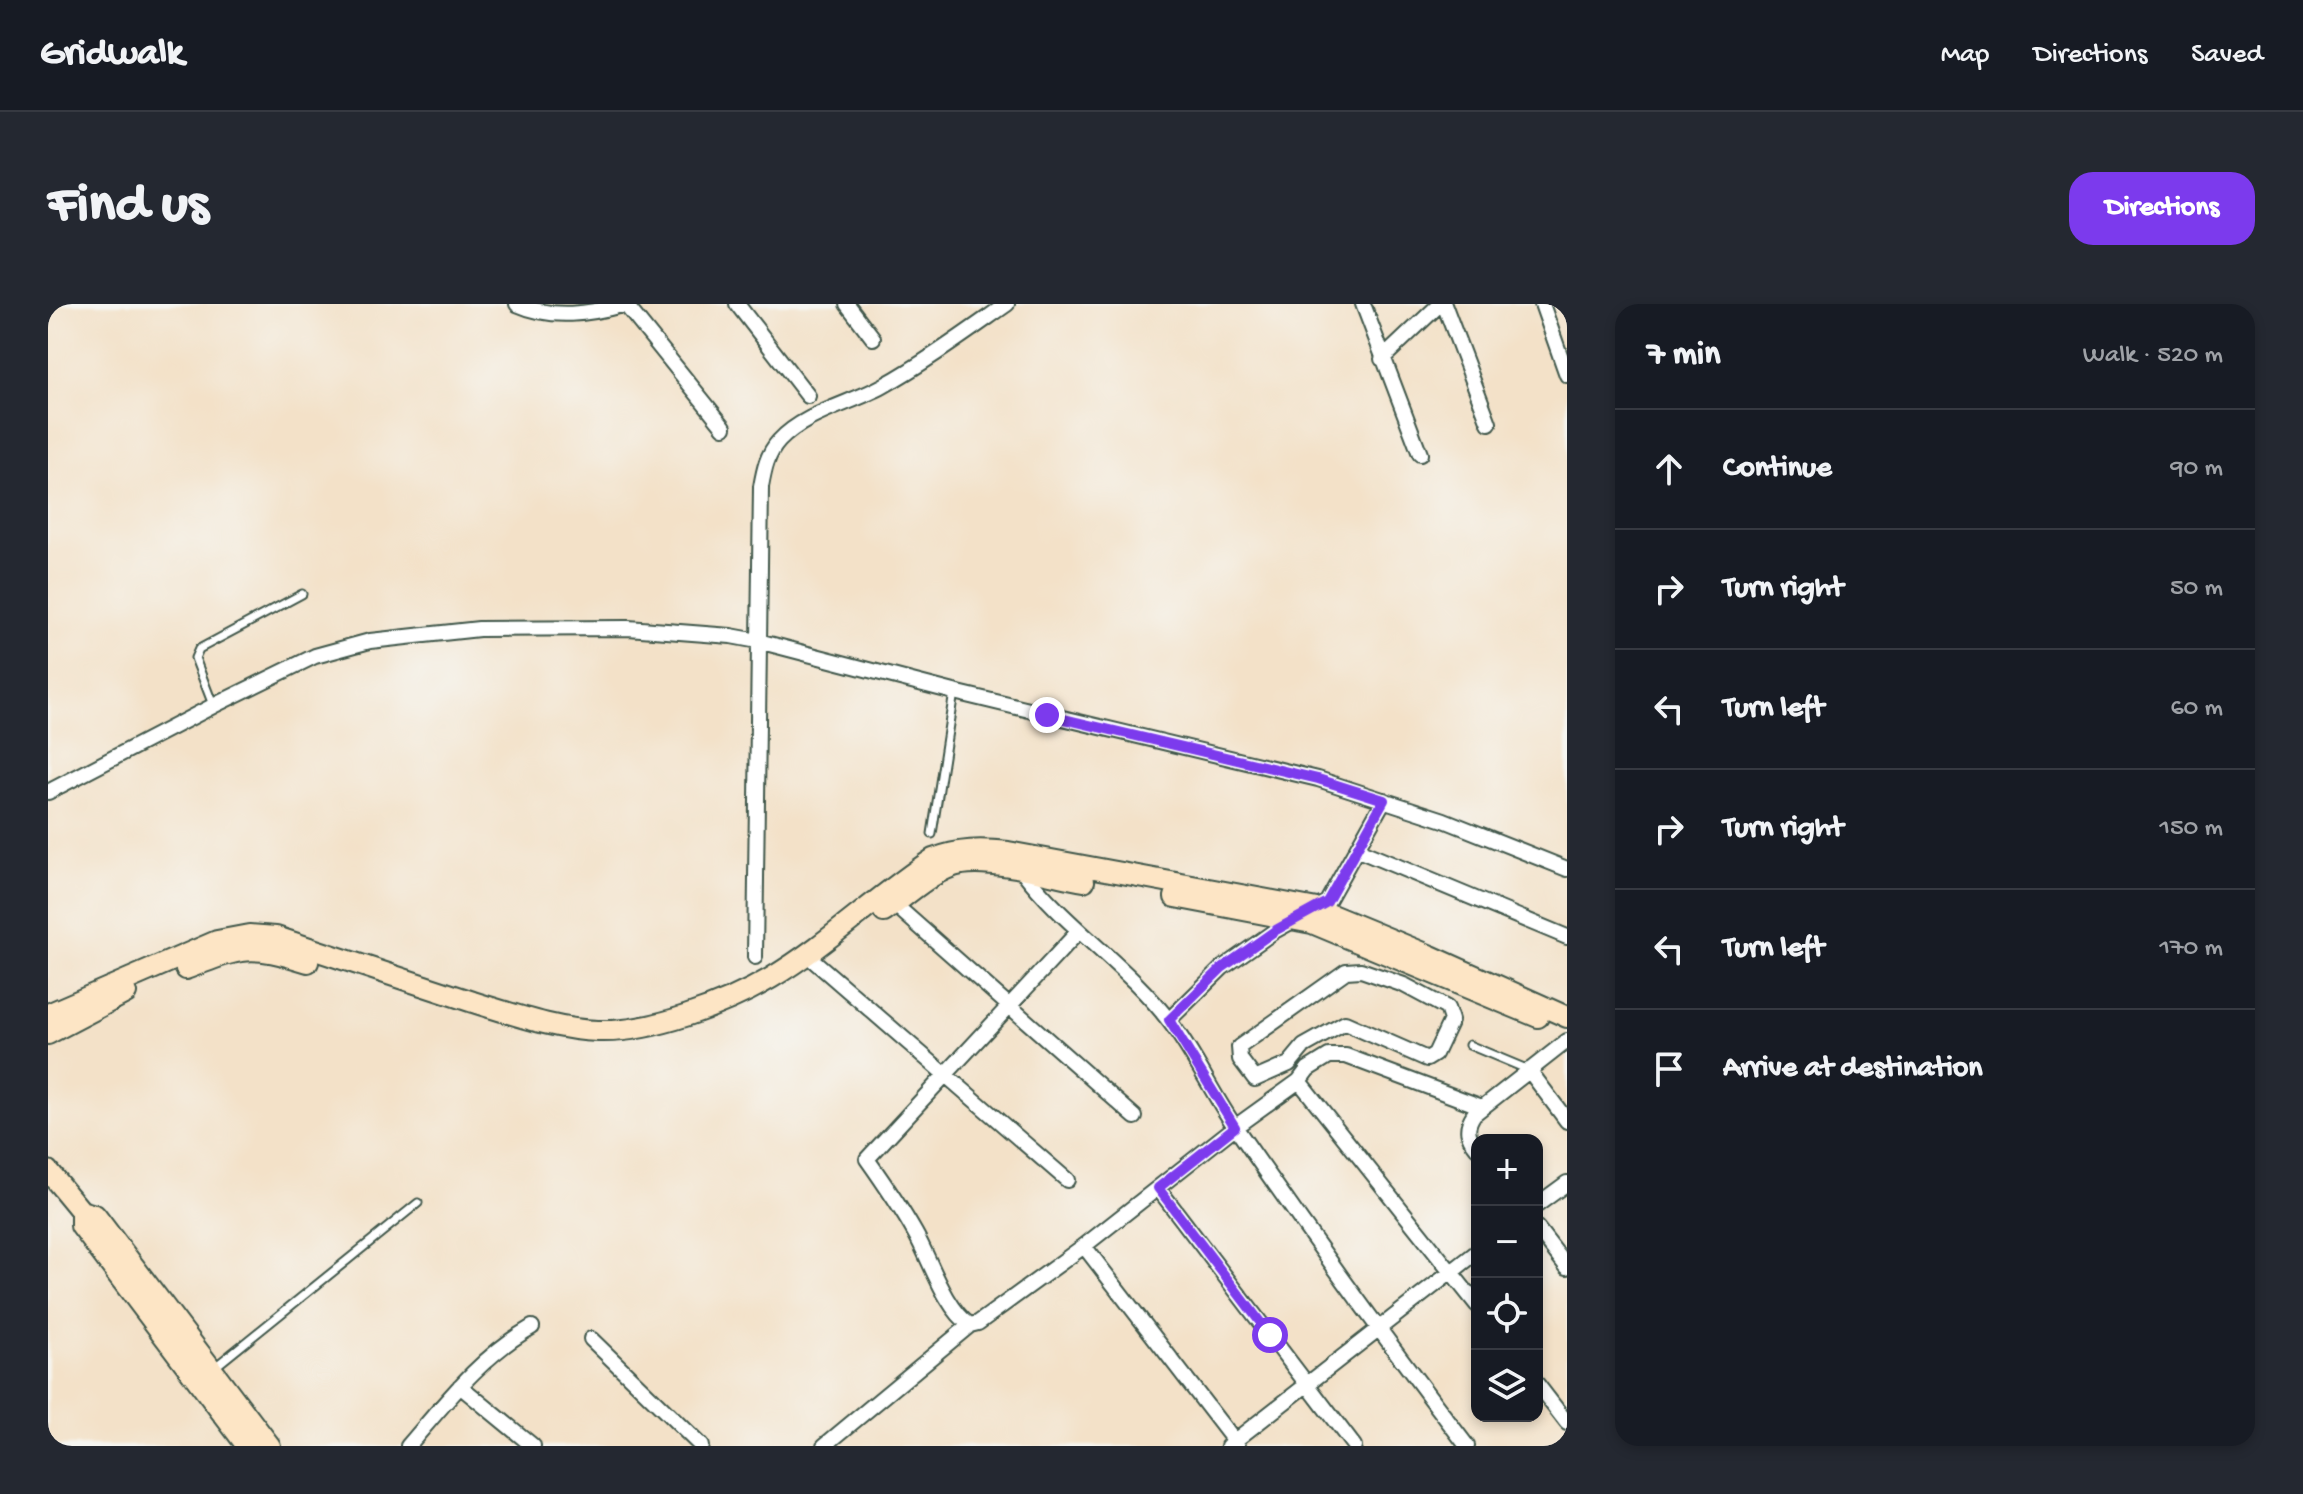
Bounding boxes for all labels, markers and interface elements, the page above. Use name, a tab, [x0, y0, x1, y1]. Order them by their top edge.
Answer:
text: Gridwalk	[40, 33, 184, 77]
text: Map	[1941, 39, 1989, 72]
text: Directions	[2033, 39, 2147, 72]
text: Saved	[2191, 39, 2263, 72]
button: Directions	[2069, 172, 2255, 245]
text: Find us	[48, 175, 208, 241]
text: 7 min	[1647, 336, 1720, 376]
text: Walk · 520 m	[2083, 341, 2223, 372]
icon: ahead	[1647, 447, 1691, 491]
text: Continue	[1723, 452, 1832, 487]
text: 90 m	[2171, 454, 2223, 485]
icon: right	[1647, 567, 1691, 611]
text: Turn right	[1723, 572, 1843, 607]
text: 50 m	[2170, 574, 2223, 605]
icon: left	[1647, 687, 1691, 731]
text: Turn left	[1723, 692, 1824, 727]
text: 60 m	[2170, 694, 2223, 725]
route end	[1029, 697, 1065, 733]
icon: right	[1647, 807, 1691, 851]
text: Turn right	[1723, 812, 1843, 847]
text: 150 m	[2159, 814, 2223, 845]
icon: left	[1647, 927, 1691, 971]
text: Turn left	[1723, 932, 1824, 967]
text: 170 m	[2160, 934, 2223, 965]
icon: arrive	[1647, 1047, 1691, 1091]
text: Arrive at destination	[1723, 1052, 1983, 1087]
map controls	[1471, 1134, 1543, 1422]
button: +	[1471, 1134, 1543, 1206]
button: −	[1471, 1206, 1543, 1278]
button: locate	[1471, 1278, 1543, 1350]
route start	[1252, 1317, 1288, 1353]
button: layers	[1471, 1350, 1543, 1422]

